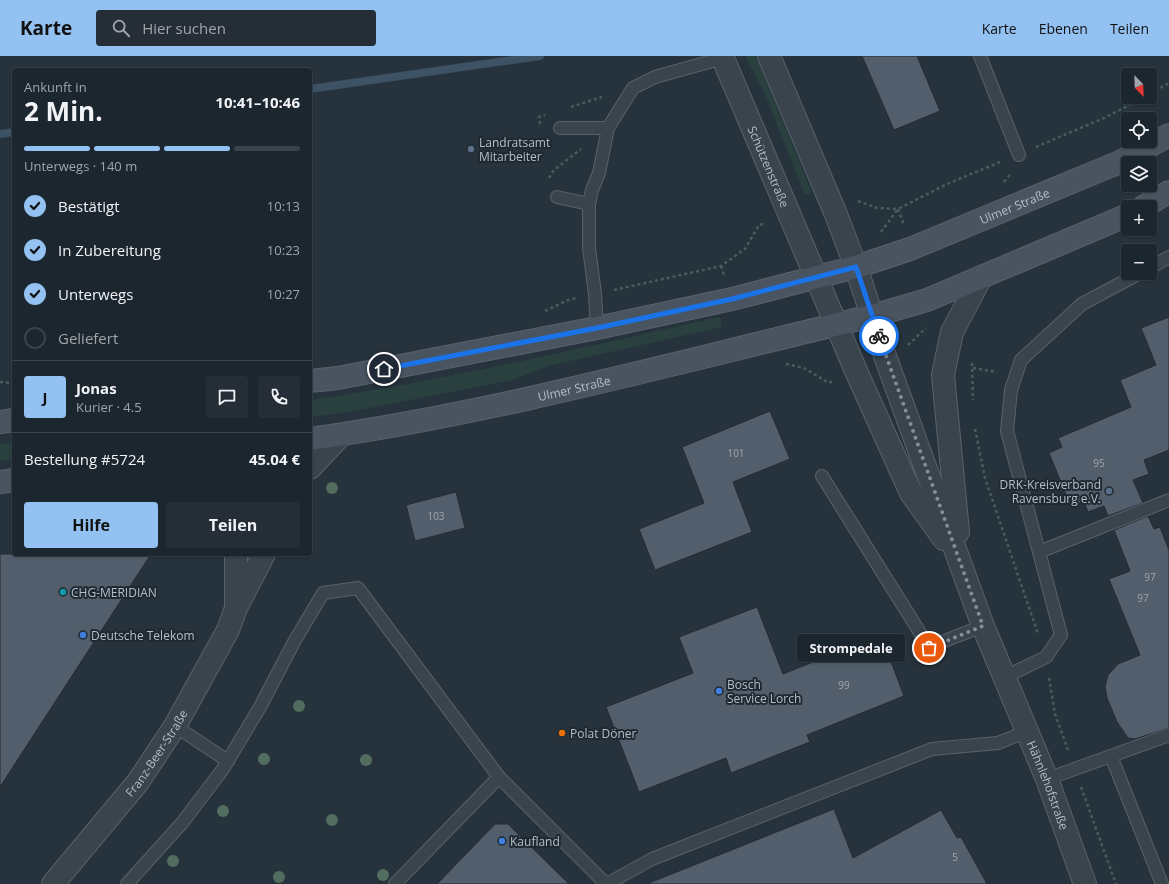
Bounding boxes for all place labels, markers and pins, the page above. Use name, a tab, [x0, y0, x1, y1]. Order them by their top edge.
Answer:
place label: Landratsamt Mitarbeiter	[479, 134, 550, 165]
marker: Landratsamt Mitarbeiter	[466, 144, 476, 154]
pin	[367, 352, 401, 386]
place label: DRK-Kreisverband Ravensburg e.V.	[1000, 476, 1101, 507]
marker: DRK-Kreisverband Ravensburg e.V.	[1104, 486, 1114, 496]
place label: CHG-MERIDIAN	[71, 584, 157, 601]
marker: CHG-MERIDIAN	[58, 587, 68, 597]
place label: Deutsche Telekom	[91, 627, 195, 644]
marker: Deutsche Telekom	[78, 630, 88, 640]
pin	[912, 631, 946, 665]
callout: Strompedale	[797, 634, 905, 662]
place label: Bosch Service Lorch	[727, 676, 801, 707]
marker: Bosch Service Lorch	[714, 686, 724, 696]
place label: Polat Döner	[570, 725, 637, 742]
marker: Polat Döner	[557, 728, 567, 738]
place label: Kaufland	[510, 833, 560, 850]
marker: Kaufland	[497, 836, 507, 846]

